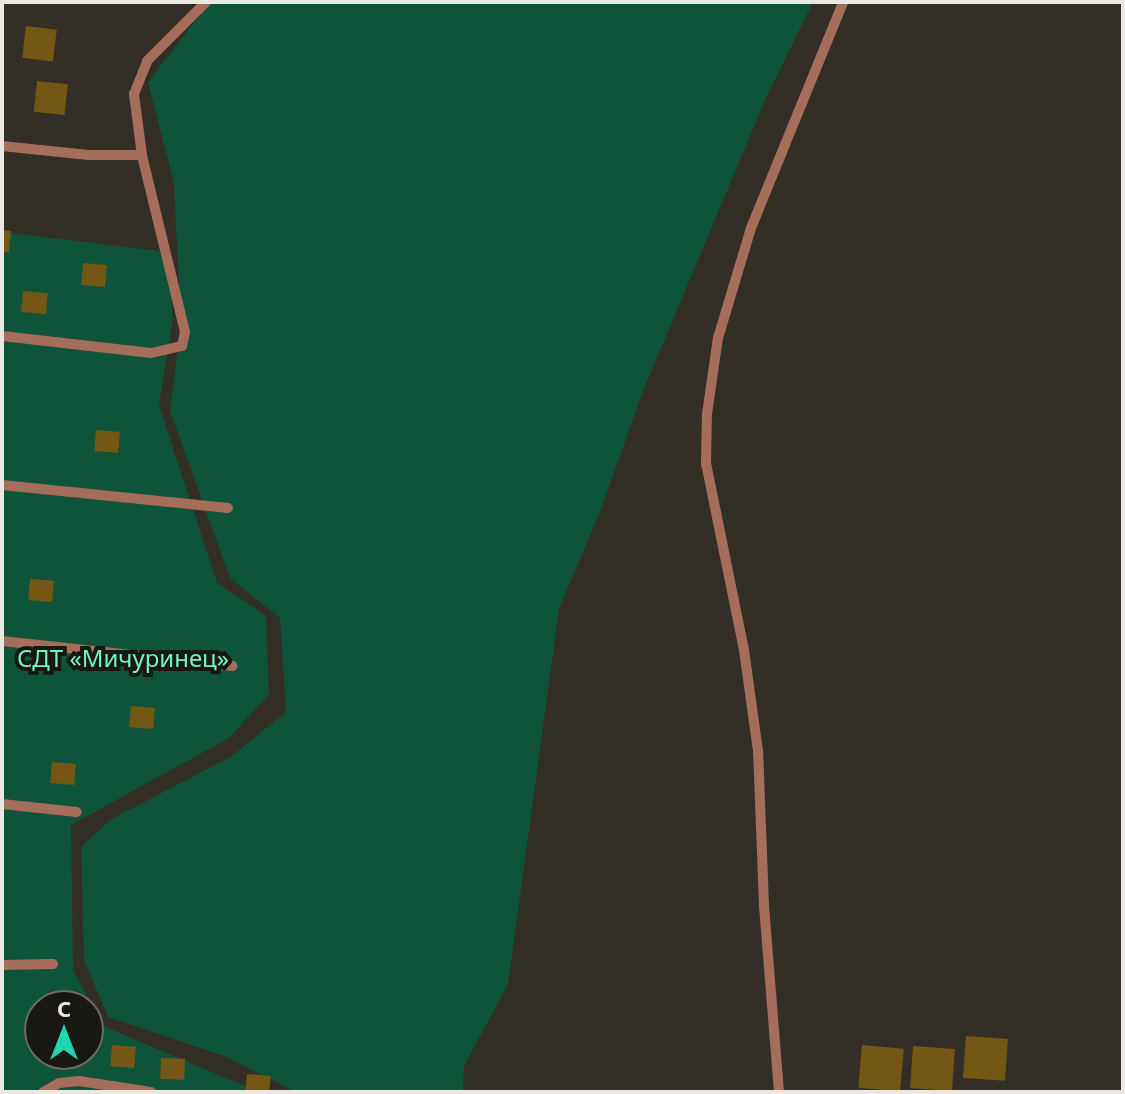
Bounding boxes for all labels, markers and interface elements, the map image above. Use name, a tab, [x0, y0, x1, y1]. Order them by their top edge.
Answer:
park label: СДТ «Мичуринец»	[17, 644, 229, 672]
north arrow	[24, 990, 104, 1070]
text: С	[57, 993, 71, 1023]

